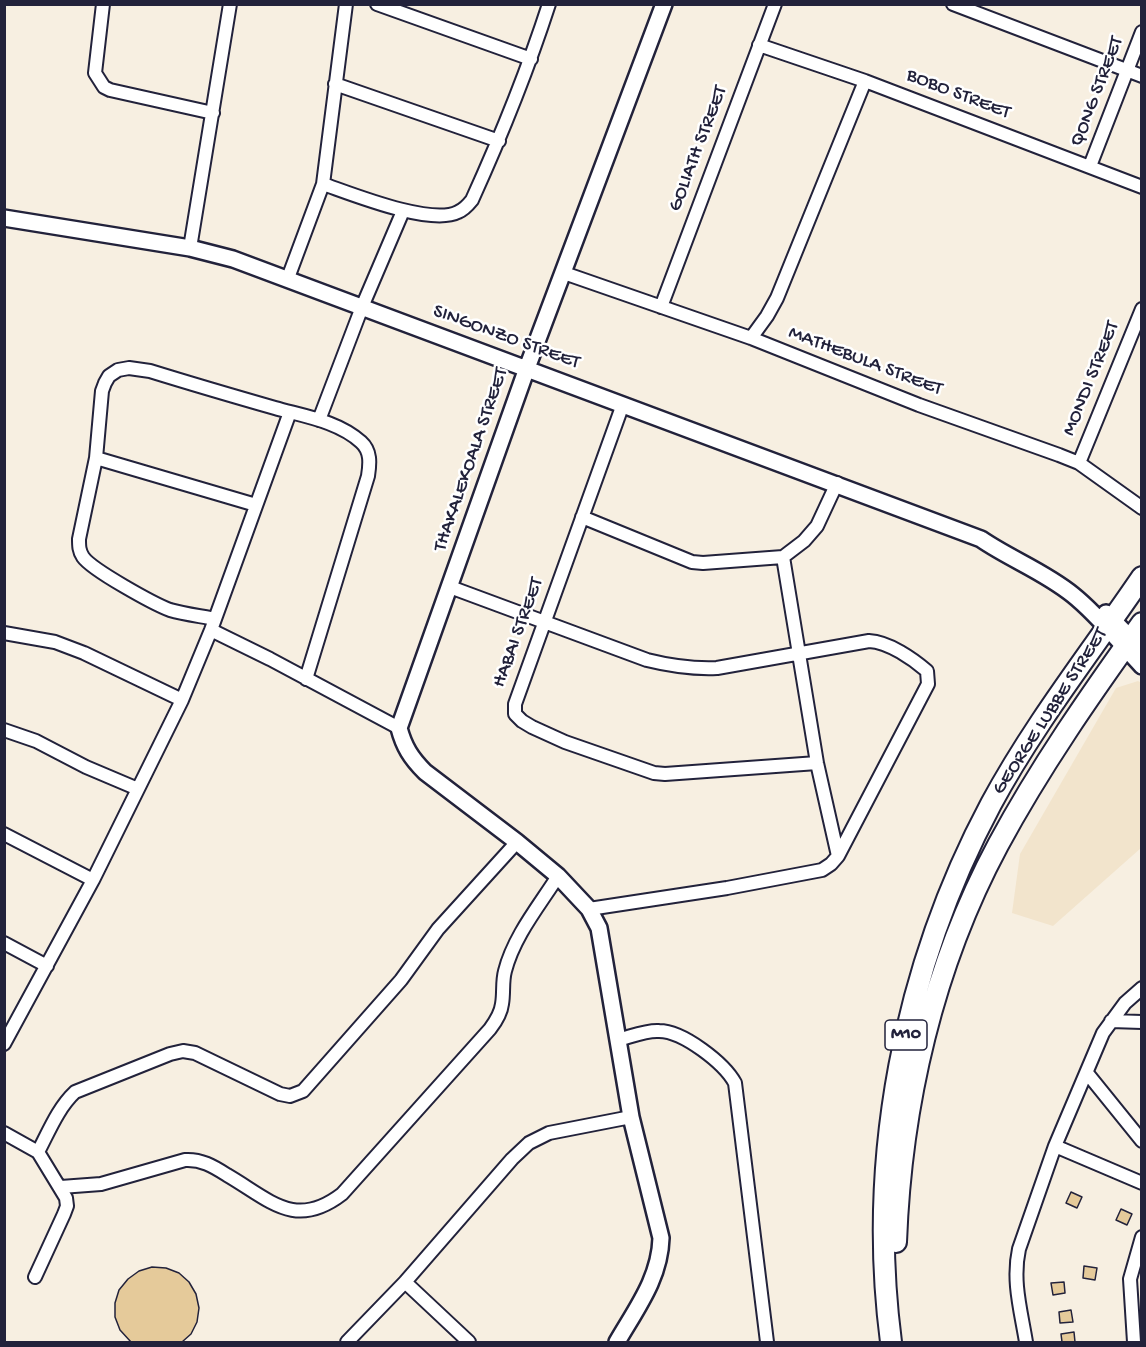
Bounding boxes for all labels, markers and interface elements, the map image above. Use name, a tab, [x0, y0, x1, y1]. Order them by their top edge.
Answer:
street label: QONG STREET	[1066, 34, 1130, 150]
street label: BOBO STREET	[903, 64, 1013, 126]
street label: GOLIATH STREET	[664, 83, 734, 215]
street label: SINGONZO STREET	[429, 300, 583, 376]
street label: MONDI STREET	[1058, 318, 1126, 440]
street label: MATHEBULA STREET	[785, 322, 945, 402]
street label: THAKALEKOALA STREET	[429, 365, 515, 555]
street label: HABAI STREET	[488, 575, 550, 691]
street label: GEORGE LUBBE STREET	[988, 624, 1114, 800]
road number: M10	[885, 1020, 927, 1050]

